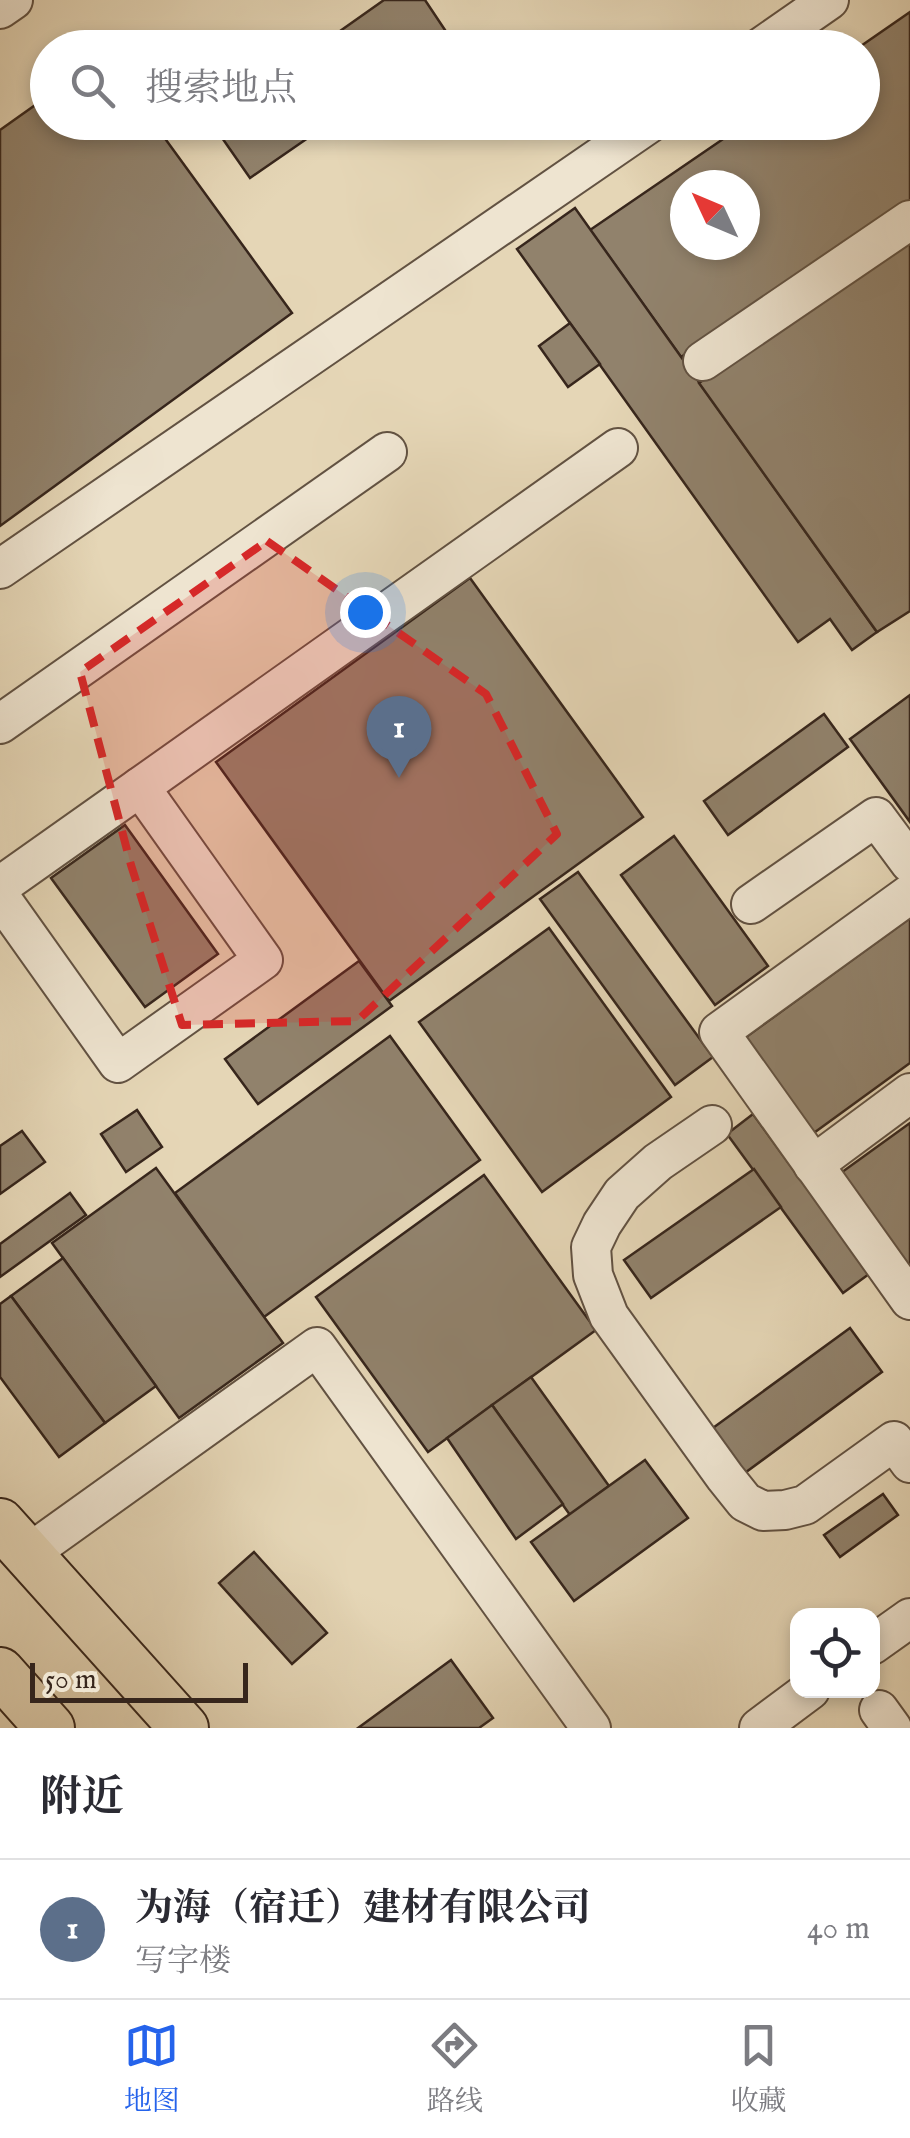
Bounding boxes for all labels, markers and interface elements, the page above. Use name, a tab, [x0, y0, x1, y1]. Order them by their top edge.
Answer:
search box	[30, 30, 880, 140]
icon: search	[65, 58, 120, 113]
text: 搜索地点	[145, 66, 297, 114]
north arrow	[670, 170, 760, 260]
your location	[340, 587, 391, 638]
pin: 1	[366, 696, 432, 778]
map controls	[790, 1608, 880, 1698]
button: locate	[790, 1608, 880, 1698]
scale bar	[30, 1658, 248, 1702]
text: 50 m	[45, 1663, 97, 1698]
text: 附近	[40, 1772, 124, 1825]
text: 为海（宿迁）建材有限公司	[135, 1886, 591, 1934]
text: 1	[67, 1909, 78, 1950]
text: 40 m	[807, 1909, 870, 1950]
text: 写字楼	[135, 1942, 231, 1983]
tab: 地图	[124, 2018, 180, 2120]
tab: 路线	[427, 2018, 483, 2120]
tab: 收藏	[730, 2018, 786, 2120]

